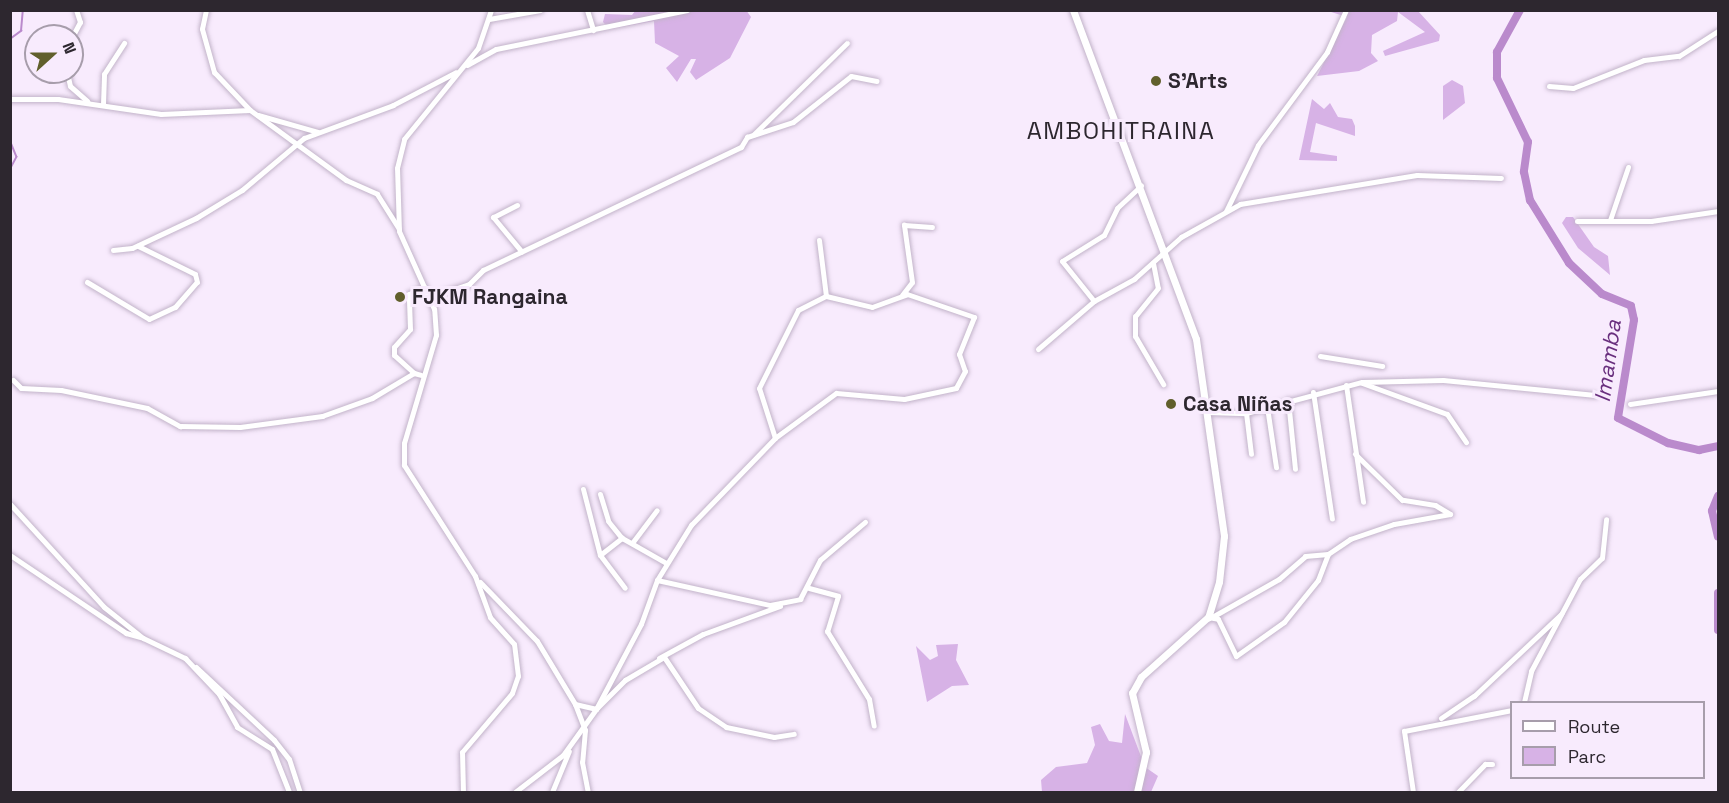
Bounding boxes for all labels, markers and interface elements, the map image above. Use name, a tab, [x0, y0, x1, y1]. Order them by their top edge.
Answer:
north arrow	[24, 24, 84, 84]
text: N	[58, 39, 81, 57]
place label: S'Arts	[1168, 68, 1228, 94]
marker: S'Arts	[1149, 74, 1163, 88]
district label: AMBOHITRAINA	[1027, 117, 1215, 145]
place label: FJKM Rangaina	[412, 284, 568, 310]
marker: FJKM Rangaina	[393, 290, 407, 304]
water label: Imamba	[1589, 318, 1627, 404]
place label: Casa Niñas	[1183, 391, 1293, 417]
marker: Casa Niñas	[1164, 397, 1178, 411]
legend	[1510, 701, 1705, 779]
text: Route	[1568, 715, 1620, 738]
text: Parc	[1568, 745, 1606, 768]

